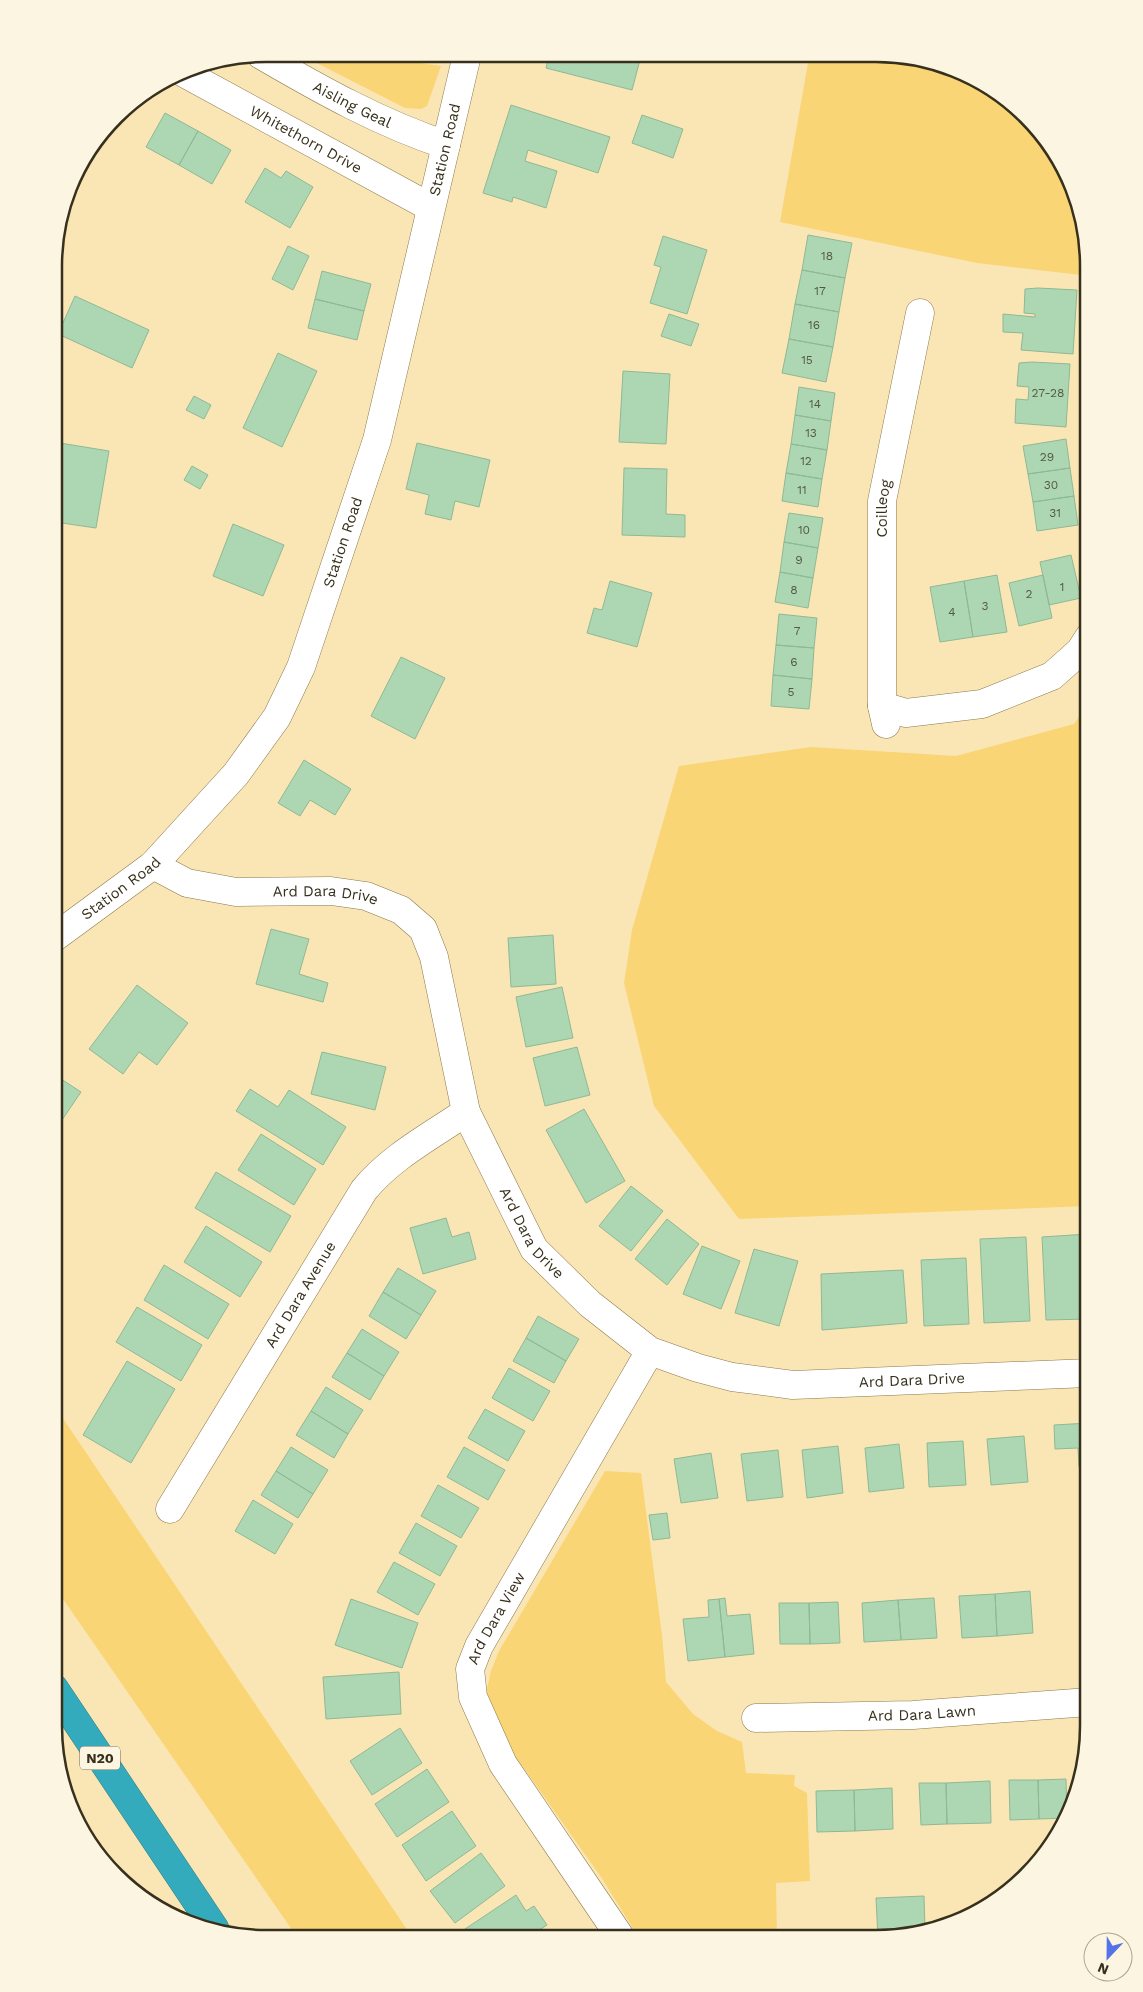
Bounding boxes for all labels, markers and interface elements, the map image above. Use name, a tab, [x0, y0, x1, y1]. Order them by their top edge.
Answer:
street label: Aisling Geal	[310, 77, 395, 132]
street label: Whitethorn Drive	[247, 102, 365, 177]
street label: Station Road	[425, 102, 464, 198]
house number: 18	[821, 249, 833, 263]
house number: 17	[814, 284, 826, 298]
house number: 16	[808, 318, 820, 332]
house number: 15	[801, 353, 813, 367]
house number: 27-28	[1032, 386, 1064, 400]
house number: 14	[809, 397, 821, 411]
house number: 13	[805, 426, 817, 440]
house number: 29	[1040, 450, 1054, 464]
house number: 12	[800, 454, 812, 468]
street label: Coilleog	[872, 478, 895, 538]
house number: 30	[1044, 478, 1058, 492]
house number: 11	[797, 483, 807, 497]
street label: Station Road	[319, 495, 366, 590]
house number: 31	[1049, 506, 1061, 520]
house number: 10	[798, 523, 810, 537]
house number: 9	[795, 553, 803, 567]
house number: 1	[1060, 580, 1064, 594]
house number: 8	[790, 583, 798, 597]
house number: 2	[1026, 587, 1033, 601]
house number: 3	[982, 599, 989, 613]
house number: 4	[948, 605, 956, 619]
house number: 7	[794, 624, 801, 638]
house number: 6	[790, 655, 798, 669]
house number: 5	[788, 685, 795, 699]
street label: Station Road	[78, 853, 165, 924]
street label: Ard Dara Drive	[273, 882, 381, 909]
street label: Ard Dara Drive	[496, 1184, 568, 1282]
street label: Ard Dara Avenue	[261, 1238, 340, 1351]
street label: Ard Dara Drive	[858, 1369, 965, 1391]
street label: Ard Dara View	[464, 1568, 529, 1667]
street label: Ard Dara Lawn	[868, 1701, 976, 1725]
road number: N20	[80, 1746, 120, 1770]
north arrow	[1083, 1932, 1133, 1982]
text: N	[1095, 1960, 1111, 1978]

